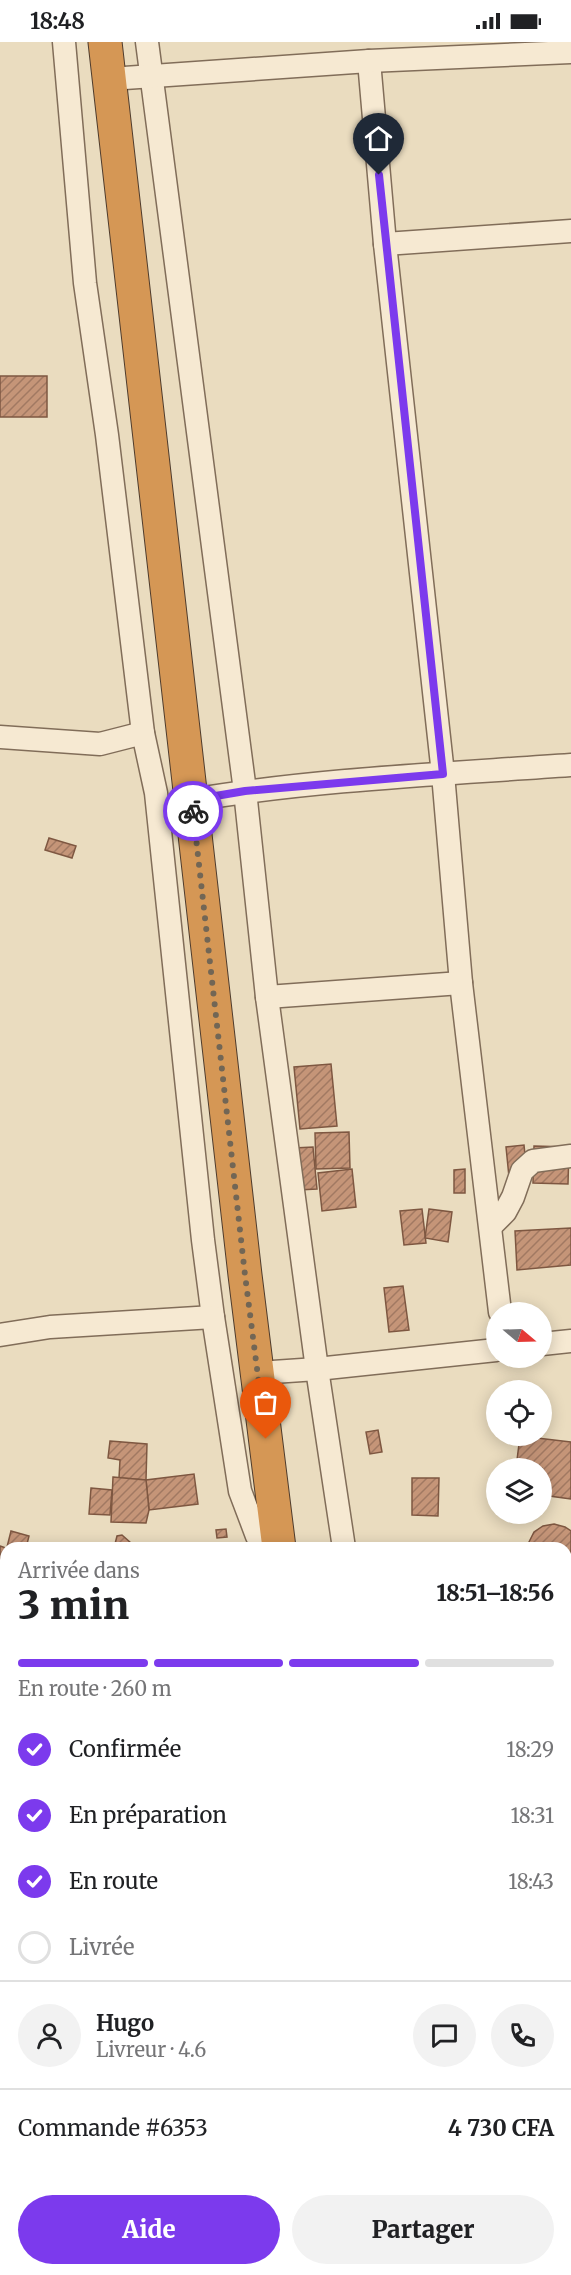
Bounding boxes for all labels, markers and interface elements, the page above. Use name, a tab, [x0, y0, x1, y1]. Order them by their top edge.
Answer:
text: 18:48	[30, 7, 85, 35]
pin	[353, 113, 404, 175]
icon: home	[362, 122, 395, 155]
courier	[163, 781, 223, 841]
icon: bike	[177, 795, 210, 828]
north arrow	[486, 1302, 552, 1368]
map controls	[486, 1302, 552, 1524]
pin	[240, 1377, 291, 1439]
button: locate	[486, 1380, 552, 1446]
icon: bag	[249, 1386, 282, 1419]
button: layers	[486, 1458, 552, 1524]
text: Arrivée dans	[18, 1558, 140, 1583]
text: 18:51–18:56	[436, 1579, 554, 1607]
text: 3 min	[18, 1581, 129, 1630]
text: En route · 260 m	[18, 1676, 172, 1701]
icon: check	[18, 1733, 51, 1766]
text: Confirmée	[69, 1735, 181, 1763]
text: 18:29	[506, 1737, 554, 1762]
icon: check	[18, 1799, 51, 1832]
text: En préparation	[69, 1801, 227, 1829]
text: 18:31	[510, 1803, 554, 1828]
icon: check	[18, 1865, 51, 1898]
text: En route	[69, 1867, 158, 1895]
text: 18:43	[508, 1869, 554, 1894]
text: Livrée	[69, 1933, 135, 1961]
button: person	[18, 2004, 81, 2067]
button: chat	[413, 2004, 476, 2067]
button: phone	[491, 2004, 554, 2067]
text: Hugo	[96, 2009, 154, 2037]
text: Livreur · 4.6	[96, 2037, 206, 2062]
text: Commande #6353	[18, 2114, 208, 2142]
text: 4 730 CFA	[448, 2114, 554, 2142]
button: Aide	[18, 2195, 280, 2264]
button: Partager	[292, 2195, 554, 2264]

